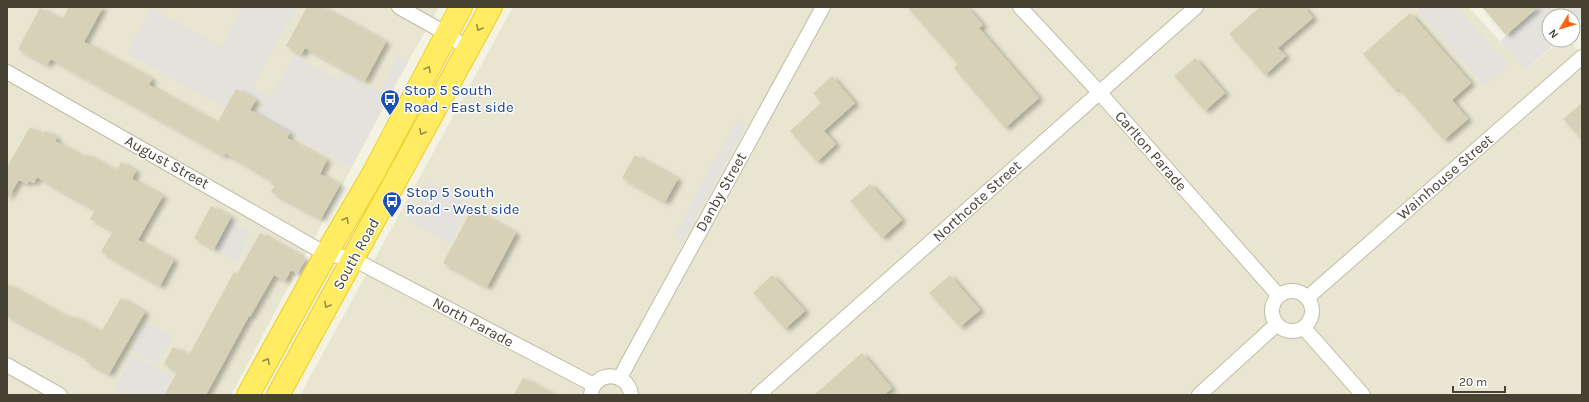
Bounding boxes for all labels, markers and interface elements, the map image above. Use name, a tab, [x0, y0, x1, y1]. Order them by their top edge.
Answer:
north arrow	[1541, 8, 1581, 48]
one-way arrow	[477, 24, 484, 31]
text: N	[1546, 27, 1561, 41]
one-way arrow	[423, 66, 431, 73]
place label: Stop 5 South Road - East side	[404, 81, 514, 116]
bus stop icon: Stop 5 South Road - East side	[379, 88, 401, 116]
street label: Carlton Parade	[1111, 107, 1191, 195]
one-way arrow	[420, 128, 427, 135]
street label: Wainhouse Street	[1393, 130, 1497, 224]
street label: August Street	[122, 131, 213, 193]
street label: Danby Street	[692, 149, 750, 235]
street label: Northcote Street	[929, 156, 1025, 245]
place label: Stop 5 South Road - West side	[406, 183, 520, 218]
bus stop icon: Stop 5 South Road - West side	[381, 190, 403, 218]
street label: South Road	[329, 215, 383, 293]
one-way arrow	[341, 217, 349, 224]
street label: North Parade	[429, 293, 517, 351]
one-way arrow	[324, 301, 332, 309]
one-way arrow	[262, 358, 270, 365]
scale bar	[1453, 368, 1505, 394]
text: 20 m	[1459, 375, 1487, 389]

